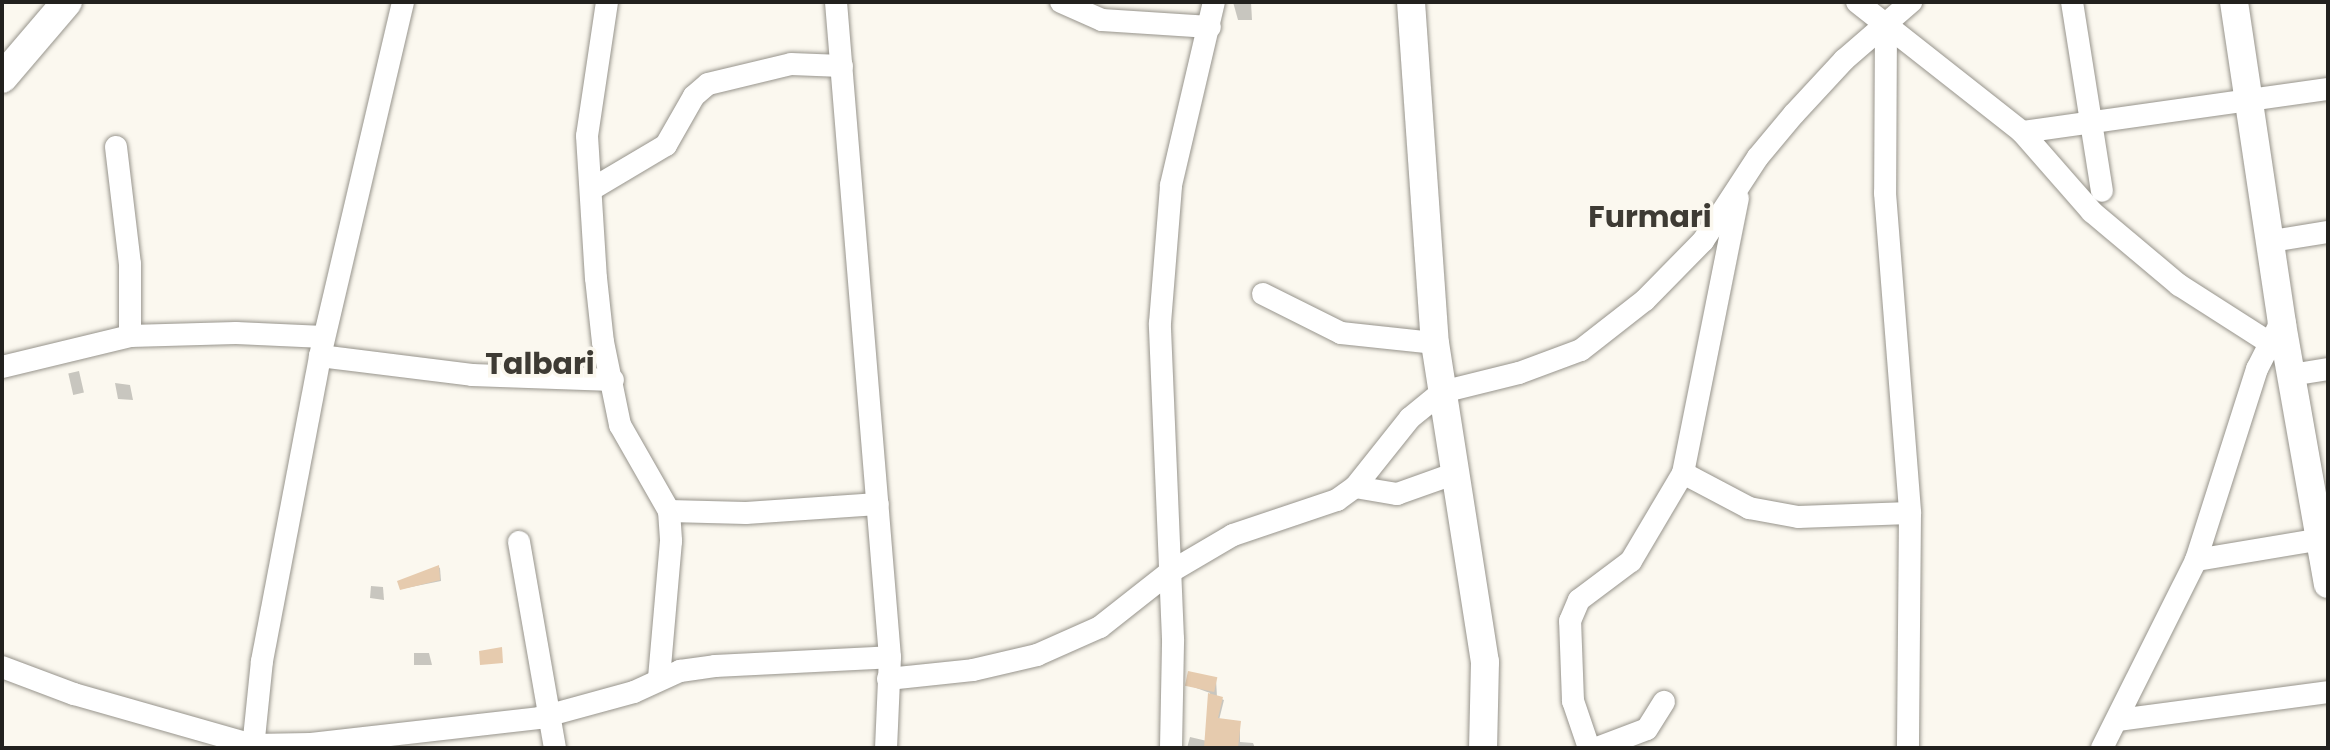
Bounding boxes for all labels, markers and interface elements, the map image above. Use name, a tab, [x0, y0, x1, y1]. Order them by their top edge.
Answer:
district label: Furmari	[1588, 199, 1712, 235]
district label: Talbari	[485, 346, 595, 382]

